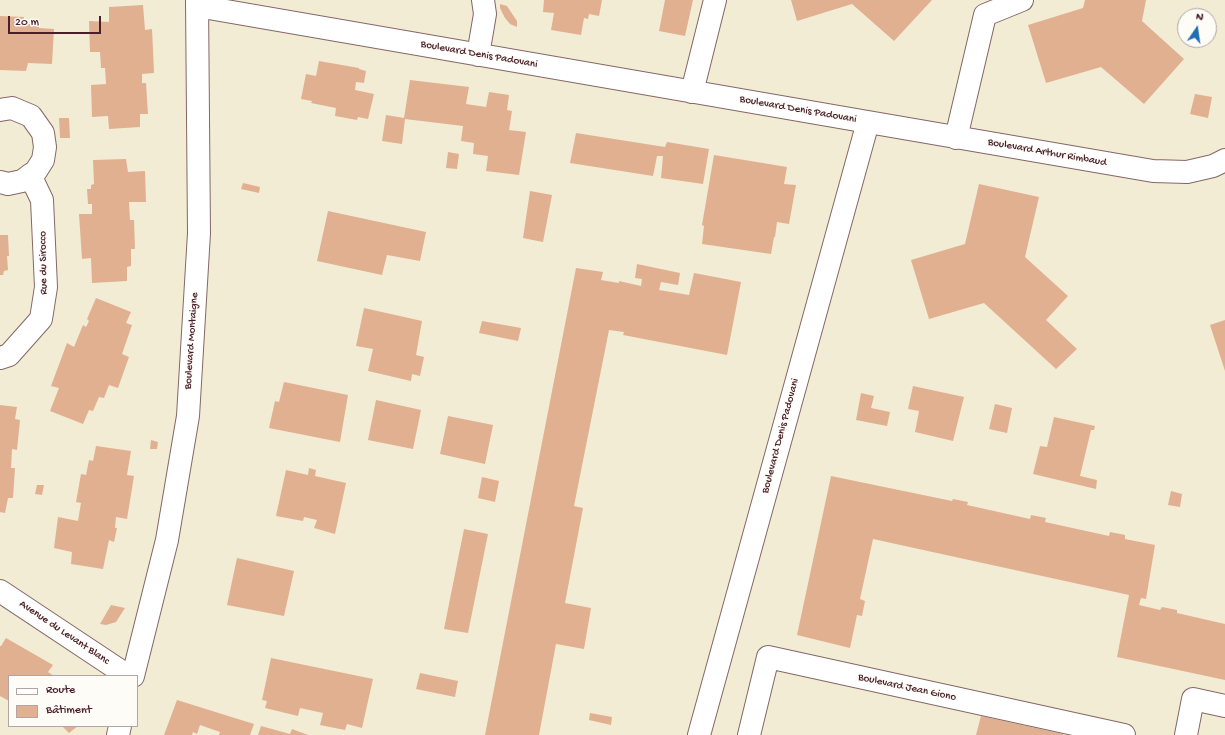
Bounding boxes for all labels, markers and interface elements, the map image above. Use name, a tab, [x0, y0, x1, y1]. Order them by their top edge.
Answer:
scale bar	[10, 8, 103, 34]
north arrow	[1177, 8, 1217, 48]
text: N	[1195, 11, 1204, 24]
text: 20 m	[15, 16, 39, 30]
street label: Boulevard Denis Padovani	[420, 38, 538, 72]
street label: Boulevard Denis Padovani	[739, 93, 857, 127]
street label: Boulevard Arthur Rimbaud	[987, 136, 1107, 170]
street label: Rue du Sirocco	[37, 231, 51, 295]
street label: Boulevard Montaigne	[182, 292, 202, 390]
street label: Boulevard Denis Padovani	[759, 377, 803, 495]
street label: Avenue du Levant Blanc	[16, 598, 112, 668]
street label: Boulevard Jean Giono	[857, 671, 957, 705]
legend	[8, 675, 138, 727]
text: Route	[46, 684, 75, 698]
text: Bâtiment	[46, 704, 92, 718]

